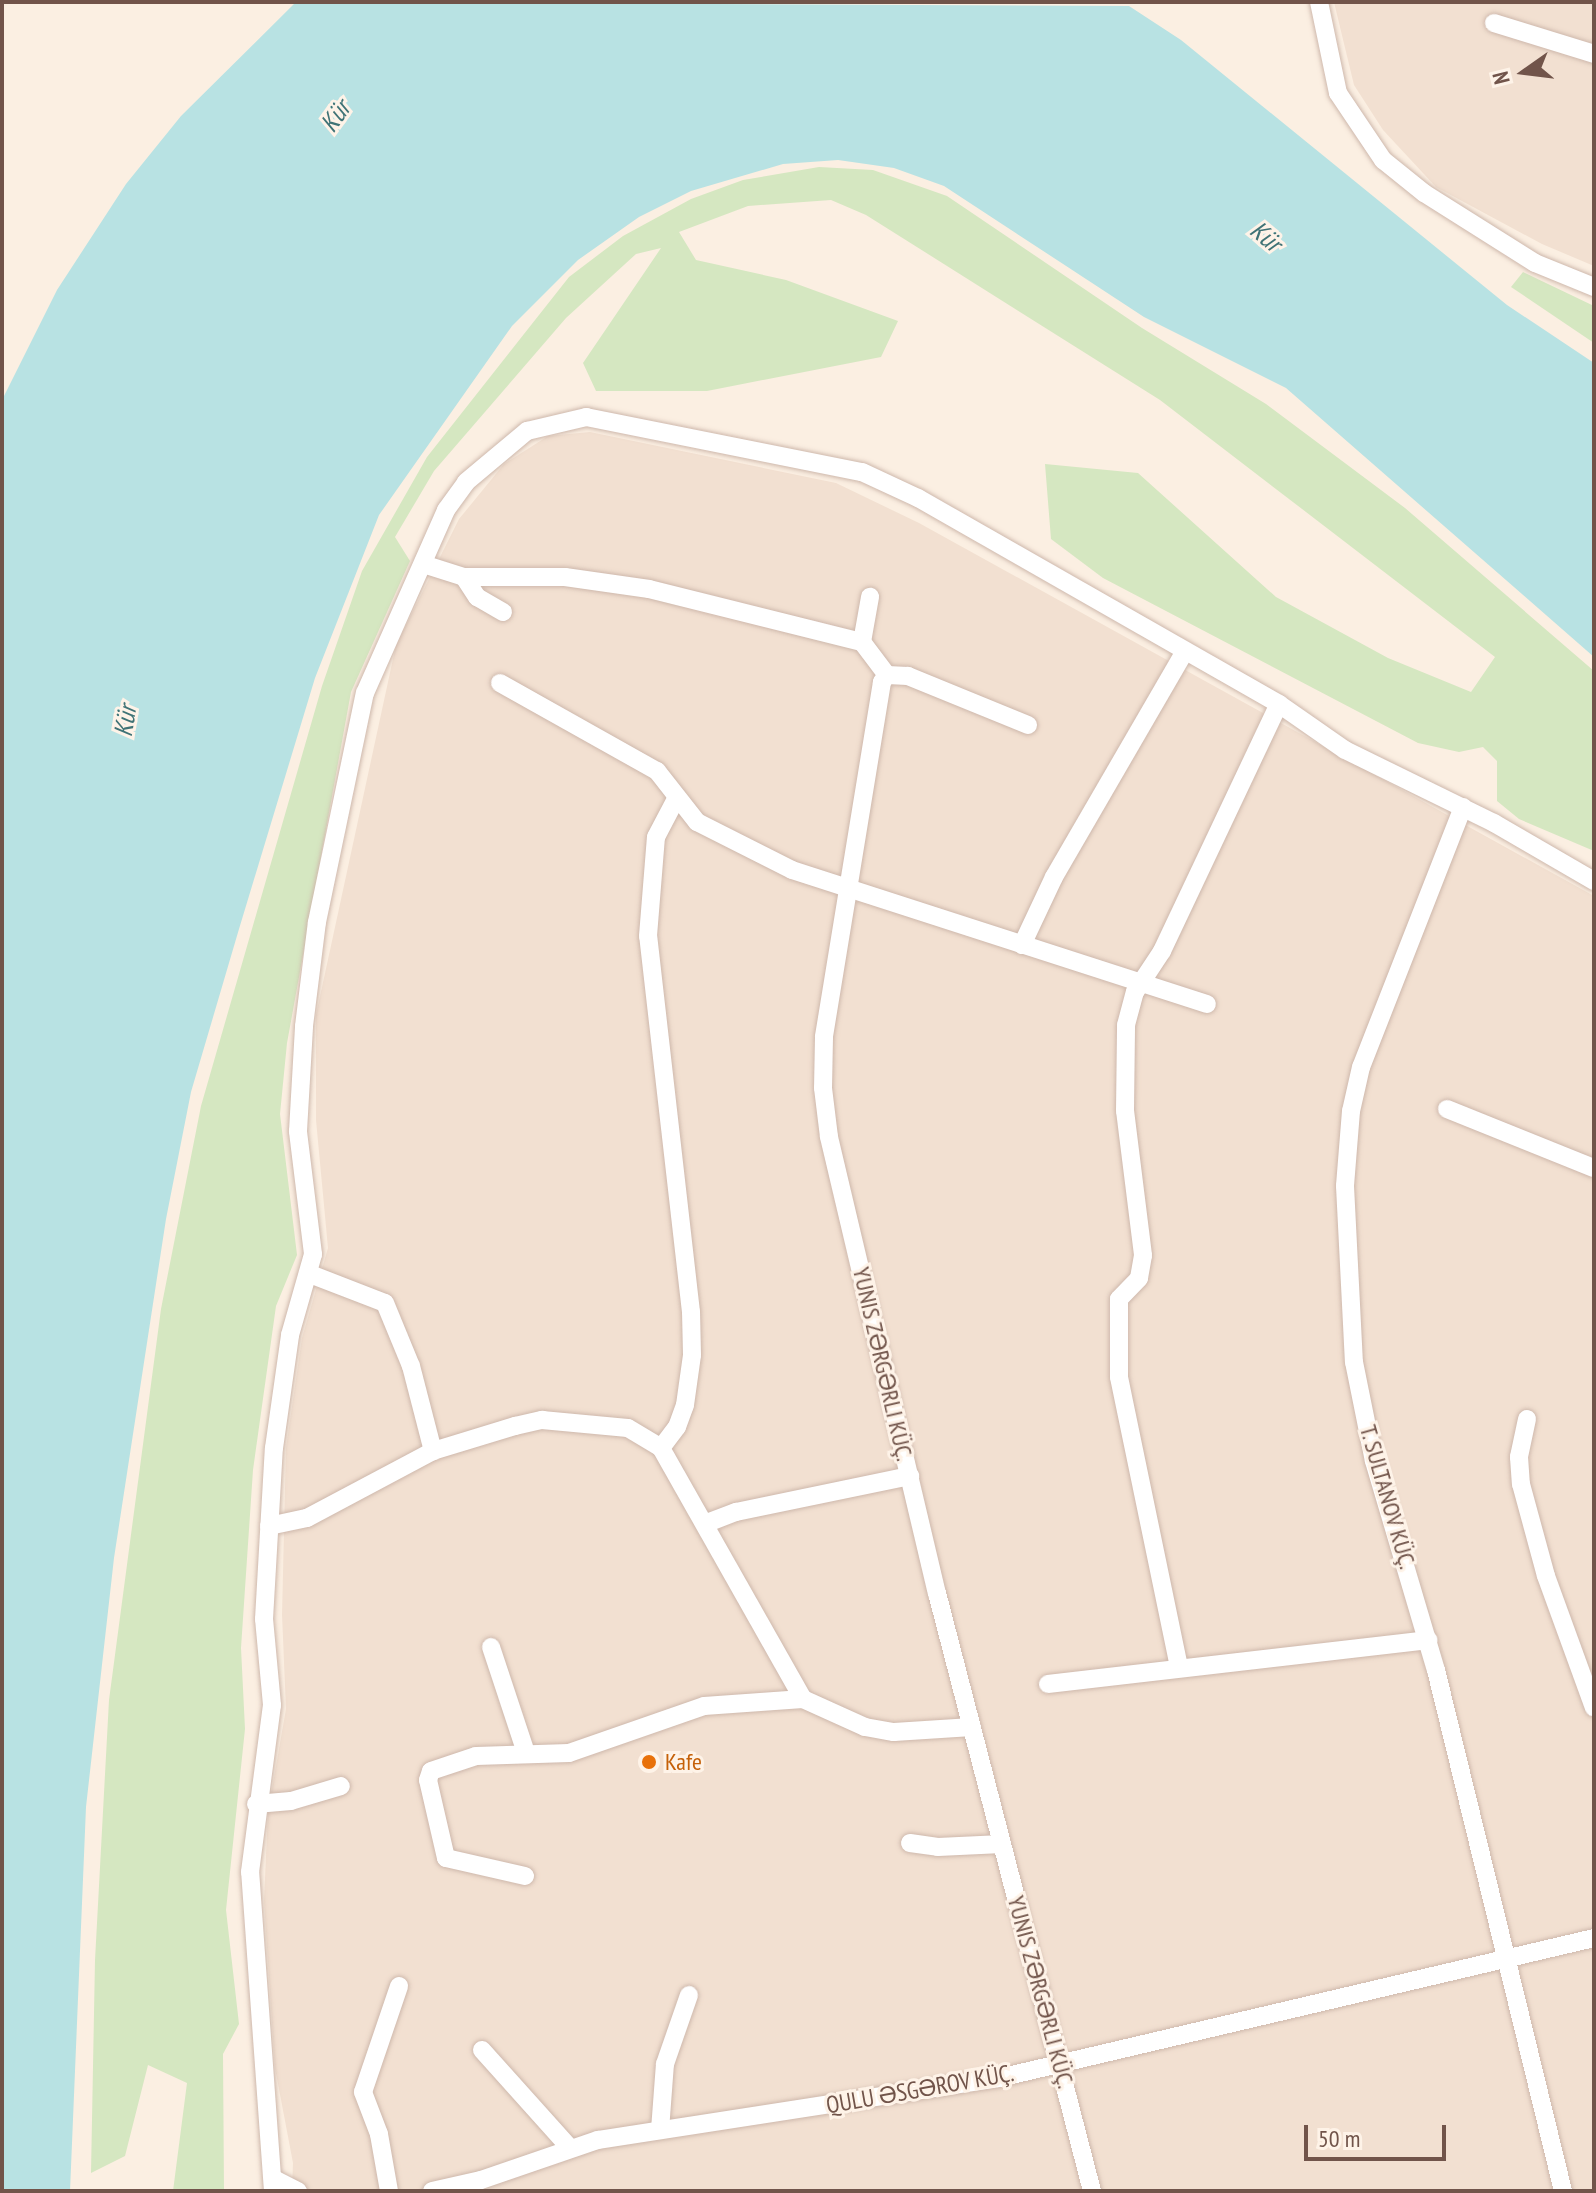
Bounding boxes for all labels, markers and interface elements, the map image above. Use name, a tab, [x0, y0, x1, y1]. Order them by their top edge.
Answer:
north arrow	[1484, 32, 1564, 112]
text: N	[1486, 69, 1516, 87]
water label: Kür	[313, 94, 357, 138]
water label: Kür	[1244, 214, 1288, 258]
water label: Kür	[107, 703, 143, 739]
street label: YUNIS ZƏRGƏRLI KÜÇ.	[847, 1264, 919, 1464]
street label: T. SULTANOV KÜÇ.	[1353, 1421, 1423, 1573]
place label: Kafe	[665, 1748, 702, 1776]
marker: Kafe	[640, 1753, 658, 1771]
street label: YUNIS ZƏRGƏRLI KÜÇ.	[1001, 1892, 1081, 2092]
street label: QULU ƏSGƏROV KÜÇ.	[824, 2058, 1016, 2120]
scale bar	[1308, 2109, 1450, 2159]
text: 50 m	[1318, 2123, 1360, 2154]

